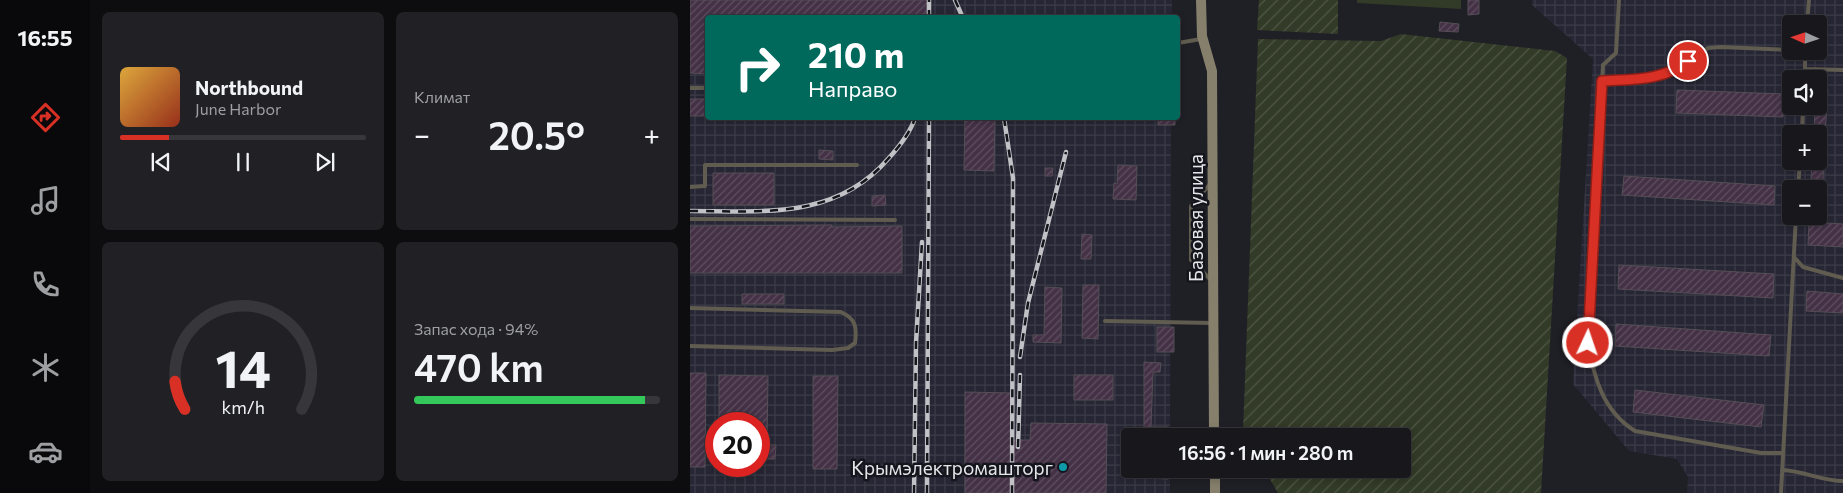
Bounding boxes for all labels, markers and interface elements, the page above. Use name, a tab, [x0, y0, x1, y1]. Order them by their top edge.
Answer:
north arrow	[1782, 15, 1828, 60]
map controls	[1782, 15, 1827, 225]
text: 16:55	[18, 24, 73, 51]
text: 210 m	[808, 32, 904, 75]
icon: right	[725, 35, 790, 100]
pin	[1667, 40, 1709, 82]
icon: arrive	[1674, 47, 1702, 75]
button: sound	[1782, 70, 1827, 115]
text: Направо	[808, 75, 898, 102]
text: Northbound	[195, 76, 303, 99]
text: Климат	[414, 87, 470, 106]
text: June Harbor	[195, 99, 281, 118]
icon: directions	[28, 100, 63, 135]
text: 20.5°	[489, 111, 585, 158]
text: −	[414, 117, 430, 151]
text: +	[644, 117, 660, 151]
button: +	[1782, 125, 1827, 170]
icon: previous	[147, 148, 175, 176]
icon: pause	[229, 148, 257, 176]
icon: next	[311, 148, 339, 176]
street label: Базовая улица	[1184, 154, 1207, 282]
button: −	[1782, 180, 1827, 225]
icon: music	[28, 183, 63, 218]
icon: phone	[28, 267, 63, 302]
position arrow	[1561, 316, 1613, 368]
text: Запас хода · 94%	[414, 319, 538, 338]
text: 14	[215, 335, 271, 399]
text: 470 km	[414, 343, 544, 390]
icon: climate	[28, 350, 63, 385]
text: km/h	[221, 396, 265, 418]
speed limit sign: 20	[705, 412, 770, 477]
icon: car	[28, 434, 63, 469]
text: 16:56 · 1 мин · 280 m	[1179, 441, 1353, 464]
place label: Крымэлектромашторг	[851, 456, 1053, 479]
marker: Крымэлектромашторг	[1057, 461, 1069, 473]

